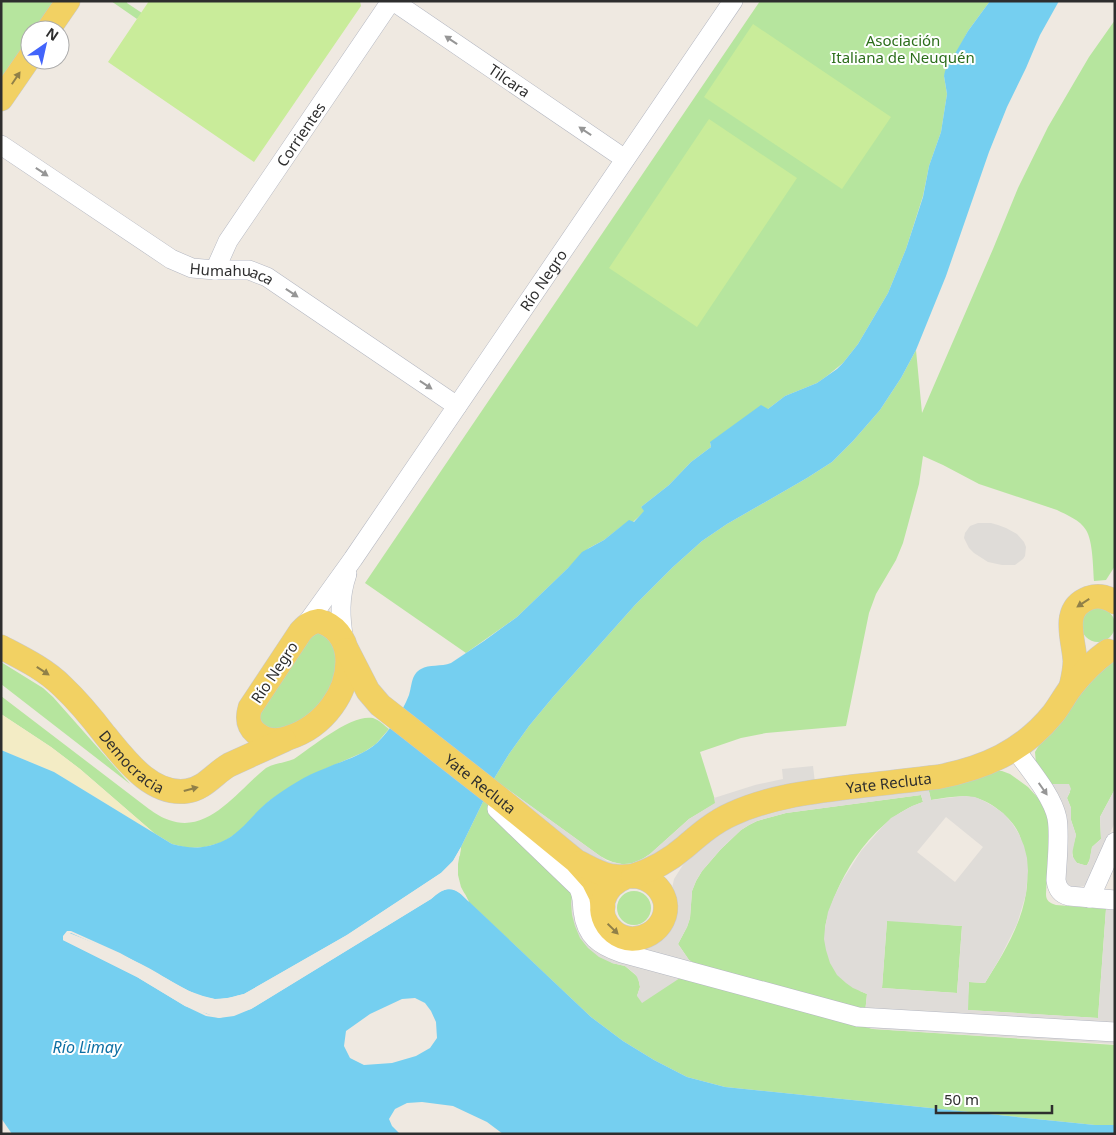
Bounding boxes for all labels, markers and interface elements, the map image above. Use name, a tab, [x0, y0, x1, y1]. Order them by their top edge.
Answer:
north arrow	[20, 20, 70, 70]
text: N	[43, 23, 63, 45]
park label: Asociación Italiana de Neuquén	[831, 30, 975, 67]
one-way arrow	[444, 35, 457, 45]
street label: Tilcara	[485, 59, 534, 102]
one-way arrow	[11, 72, 21, 85]
street label: Corrientes	[272, 98, 330, 170]
one-way arrow	[578, 126, 592, 136]
one-way arrow	[35, 167, 48, 177]
street label: Río Negro	[515, 245, 571, 315]
street label: Humahuaca	[189, 258, 278, 289]
one-way arrow	[285, 288, 299, 298]
one-way arrow	[419, 380, 433, 390]
one-way arrow	[1077, 598, 1090, 607]
street label: Río Negro	[246, 637, 302, 707]
one-way arrow	[37, 666, 50, 676]
street label: Democracia	[95, 726, 167, 798]
street label: Yate Recluta	[440, 749, 520, 818]
street label: Yate Recluta	[845, 768, 933, 797]
one-way arrow	[1038, 782, 1048, 796]
one-way arrow	[184, 785, 199, 793]
one-way arrow	[607, 923, 619, 935]
water label: Río Limay	[53, 1036, 123, 1058]
scale bar	[936, 1082, 1052, 1114]
text: 50 m	[944, 1089, 979, 1109]

